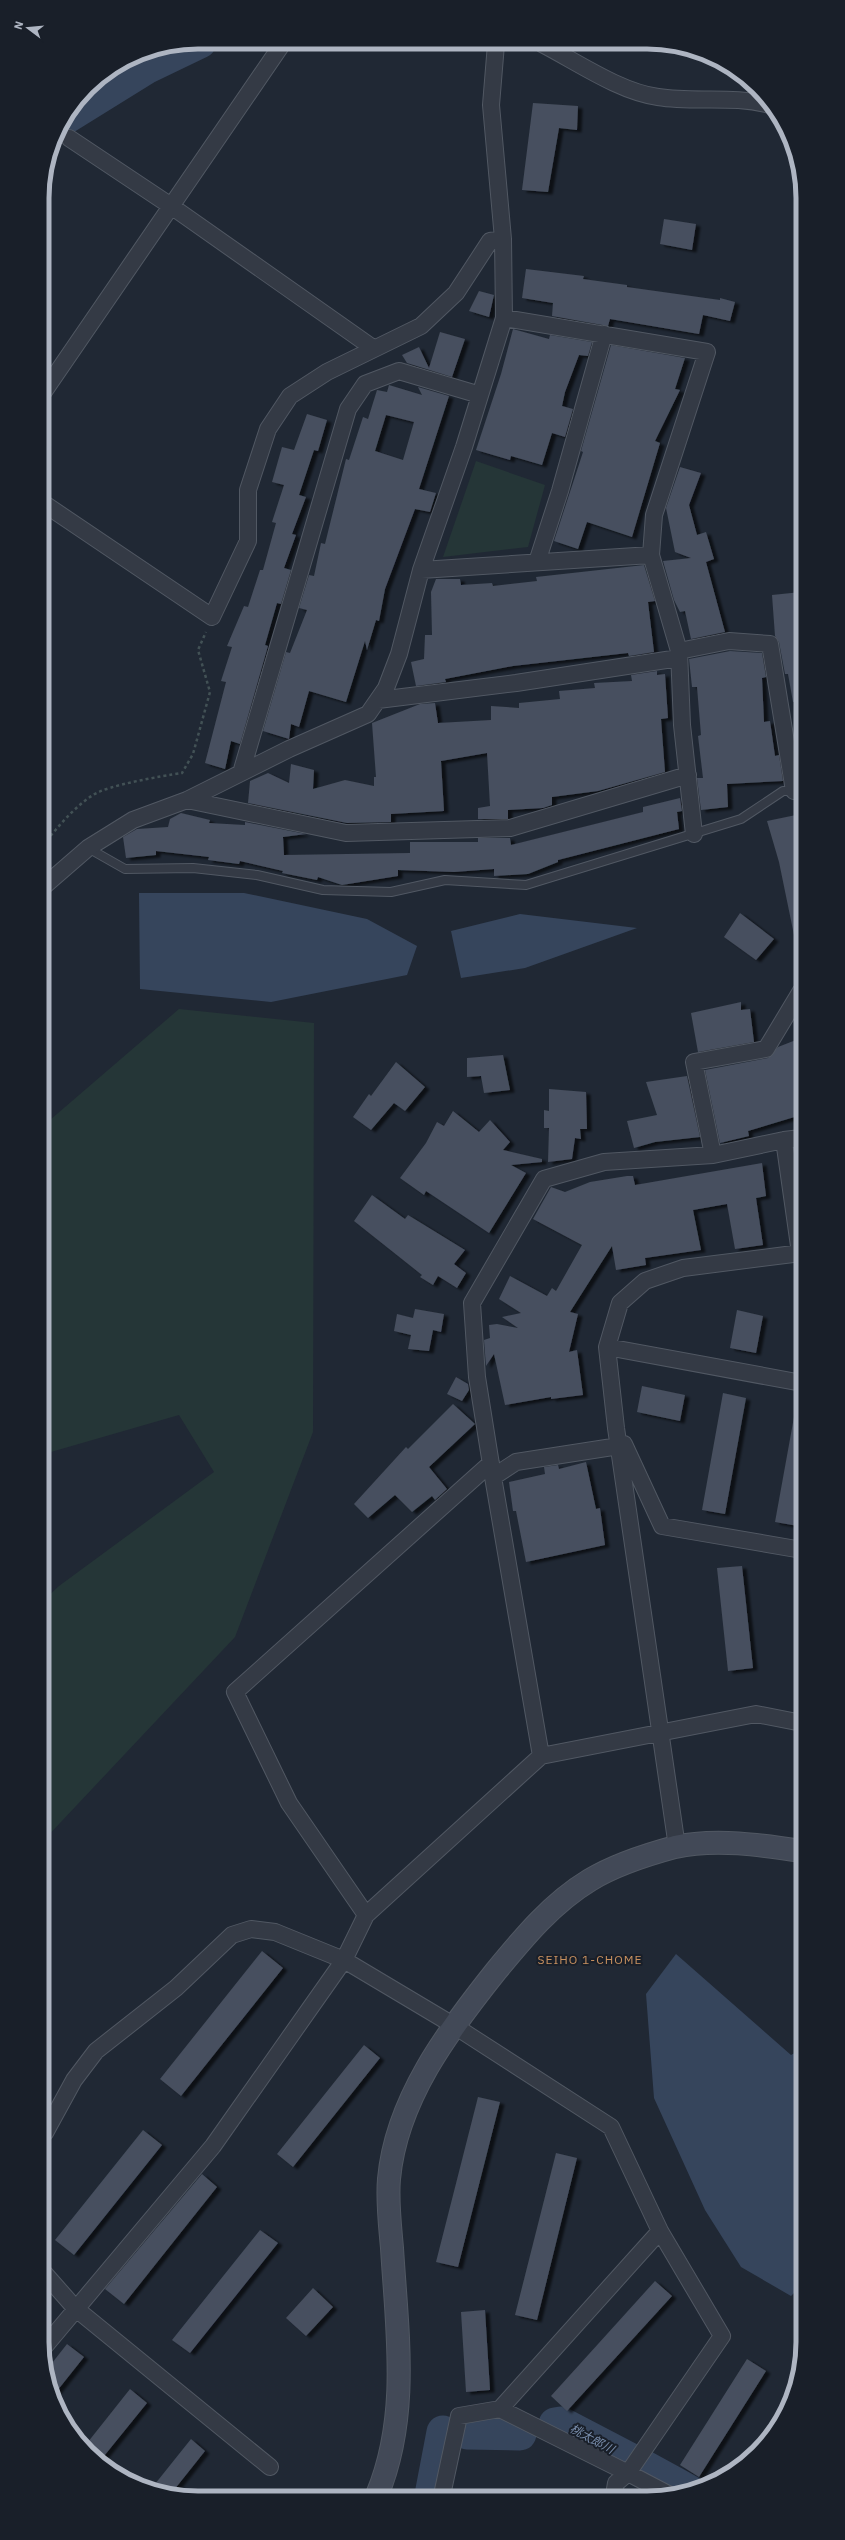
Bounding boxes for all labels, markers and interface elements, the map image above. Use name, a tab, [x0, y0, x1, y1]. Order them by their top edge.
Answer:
north arrow	[8, 8, 48, 48]
text: N	[11, 19, 26, 31]
district label: SEIHO 1-CHOME	[538, 1952, 642, 1967]
water label: 桃太郎川	[568, 2421, 619, 2457]

